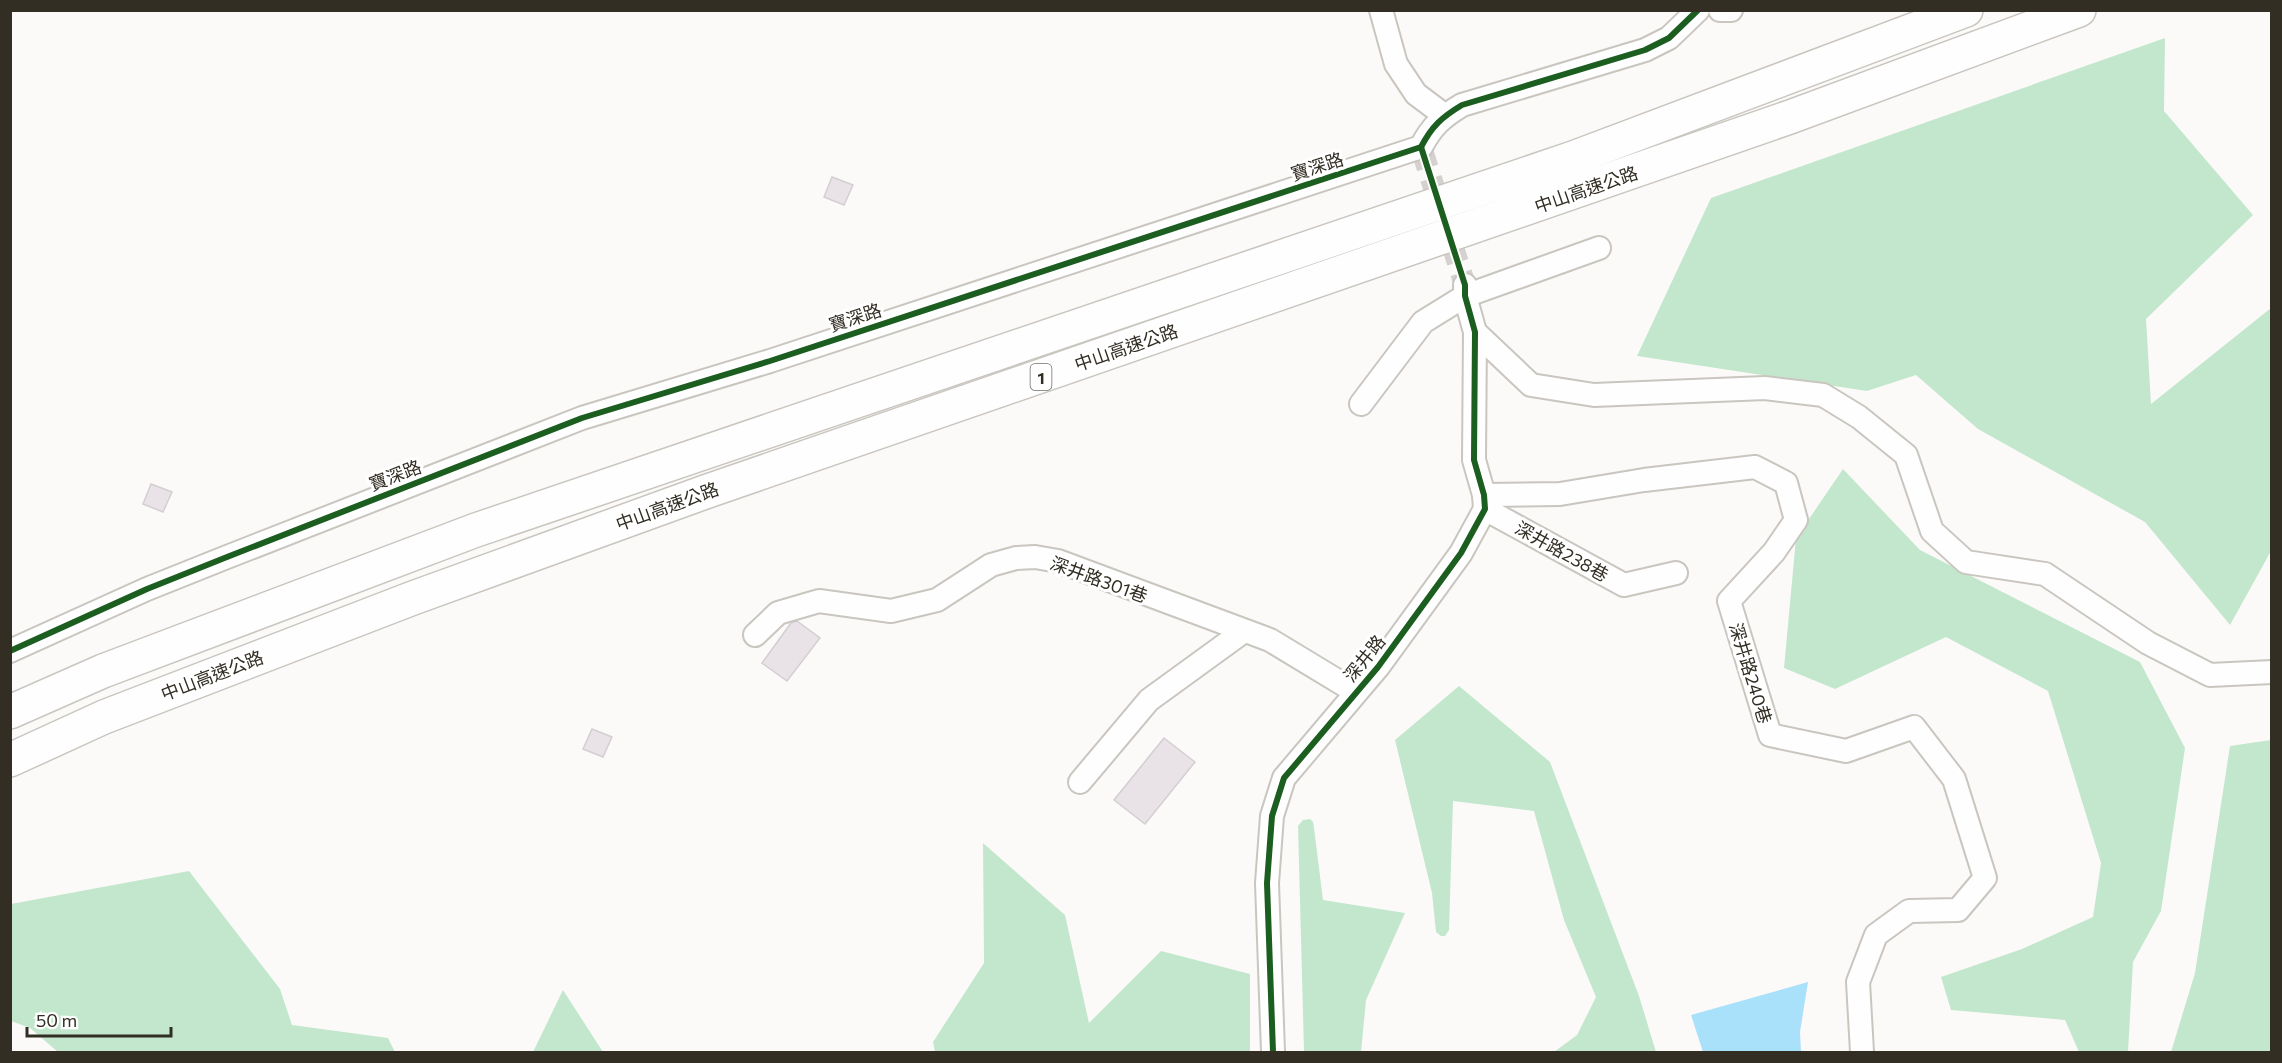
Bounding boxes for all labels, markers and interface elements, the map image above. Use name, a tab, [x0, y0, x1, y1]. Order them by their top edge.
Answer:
street label: 寶深路	[1288, 147, 1346, 185]
street label: 中山高速公路	[1531, 161, 1641, 217]
street label: 寶深路	[826, 298, 884, 336]
street label: 中山高速公路	[1071, 319, 1181, 375]
road number: 1	[1030, 364, 1052, 390]
street label: 寶深路	[366, 455, 424, 495]
street label: 中山高速公路	[612, 477, 722, 535]
street label: 深井路238巷	[1512, 516, 1612, 586]
street label: 深井路301巷	[1047, 551, 1151, 607]
street label: 深井路240巷	[1725, 620, 1777, 726]
street label: 深井路	[1338, 630, 1390, 686]
street label: 中山高速公路	[158, 645, 266, 705]
scale bar	[27, 1000, 171, 1038]
text: 50 m	[36, 1009, 77, 1031]

